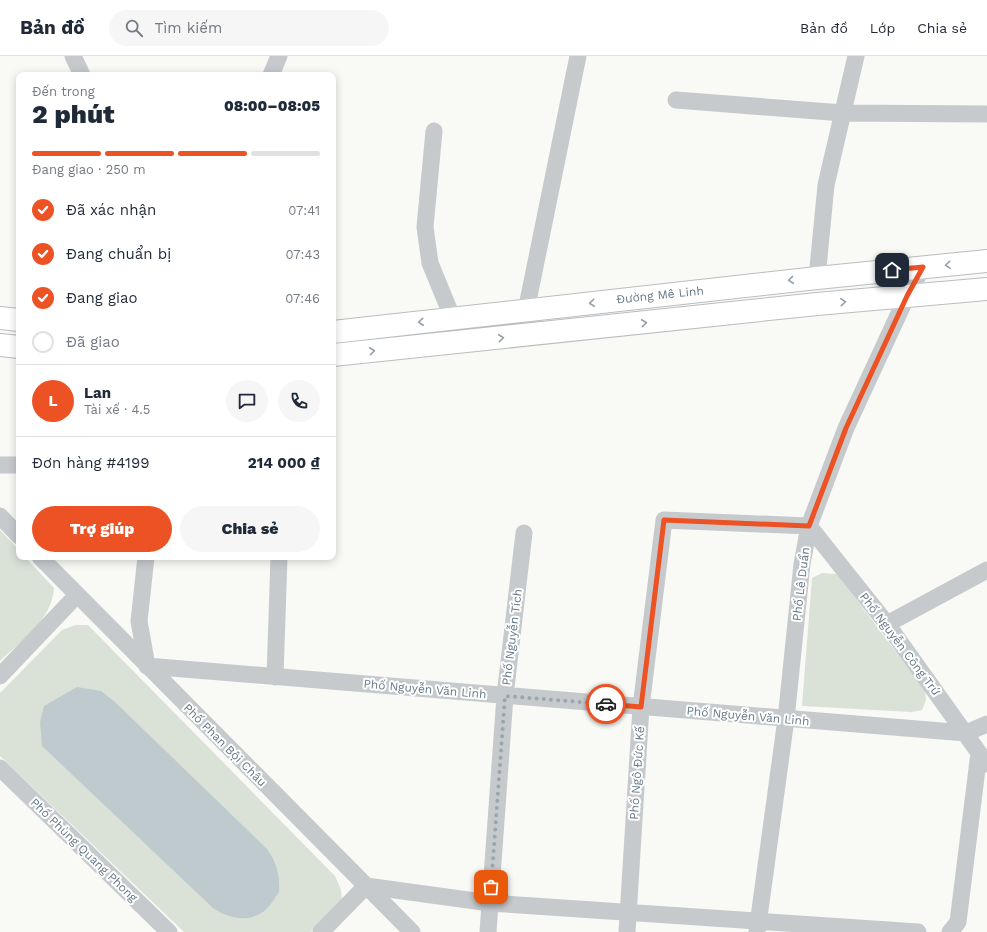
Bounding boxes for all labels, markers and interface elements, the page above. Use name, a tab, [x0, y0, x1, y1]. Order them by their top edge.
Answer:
search box	[109, 10, 389, 46]
text: Bản đồ	[20, 16, 85, 39]
icon: search	[123, 17, 145, 39]
text: Tìm kiếm	[155, 19, 222, 37]
text: Bản đồ	[800, 20, 848, 36]
text: Lớp	[870, 20, 895, 36]
text: Chia sẻ	[917, 20, 967, 36]
text: Đến trong	[32, 84, 95, 99]
text: 08:00–08:05	[224, 97, 320, 115]
text: 2 phút	[32, 99, 115, 129]
text: Đang giao · 250 m	[32, 162, 146, 177]
icon: check	[32, 199, 54, 221]
text: Đã xác nhận	[66, 201, 156, 219]
text: 07:41	[288, 203, 320, 218]
icon: check	[32, 243, 54, 265]
text: Đang chuẩn bị	[66, 245, 171, 263]
text: 07:43	[286, 247, 320, 262]
pin	[875, 253, 909, 287]
icon: home	[881, 259, 903, 281]
one-way arrow	[945, 260, 951, 269]
one-way arrow	[788, 276, 794, 285]
street label: Đường Mê Linh	[616, 283, 704, 307]
icon: check	[32, 287, 54, 309]
text: Đang giao	[66, 289, 137, 307]
text: 07:46	[285, 291, 320, 306]
one-way arrow	[840, 297, 846, 306]
one-way arrow	[589, 298, 595, 307]
one-way arrow	[418, 318, 424, 327]
one-way arrow	[641, 318, 647, 327]
text: Đã giao	[66, 333, 120, 351]
one-way arrow	[498, 333, 504, 342]
one-way arrow	[369, 347, 375, 356]
button: chat	[226, 380, 268, 422]
button: phone	[278, 380, 320, 422]
text: Lan	[84, 384, 111, 402]
text: L	[48, 392, 58, 410]
text: Tài xế · 4.5	[84, 402, 150, 417]
text: Đơn hàng #4199	[32, 454, 149, 472]
text: 214 000 ₫	[248, 454, 320, 472]
button: Trợ giúp	[32, 506, 172, 552]
button: Chia sẻ	[180, 506, 320, 552]
street label: Phố Lê Duẩn	[790, 546, 812, 622]
street label: Phố Nguyễn Tích	[499, 588, 525, 686]
street label: Phố Nguyễn Công Trứ	[857, 590, 944, 699]
street label: Phố Nguyễn Văn Linh	[363, 677, 487, 701]
courier	[586, 684, 626, 724]
icon: car	[595, 693, 617, 715]
street label: Phố Phan Bội Châu	[181, 701, 269, 789]
street label: Phố Nguyễn Văn Linh	[686, 704, 810, 728]
street label: Phố Ngô Đức Kế	[627, 726, 647, 820]
street label: Phố Phùng Quang Phong	[28, 795, 141, 905]
pin	[474, 870, 508, 904]
icon: bag	[480, 876, 502, 898]

